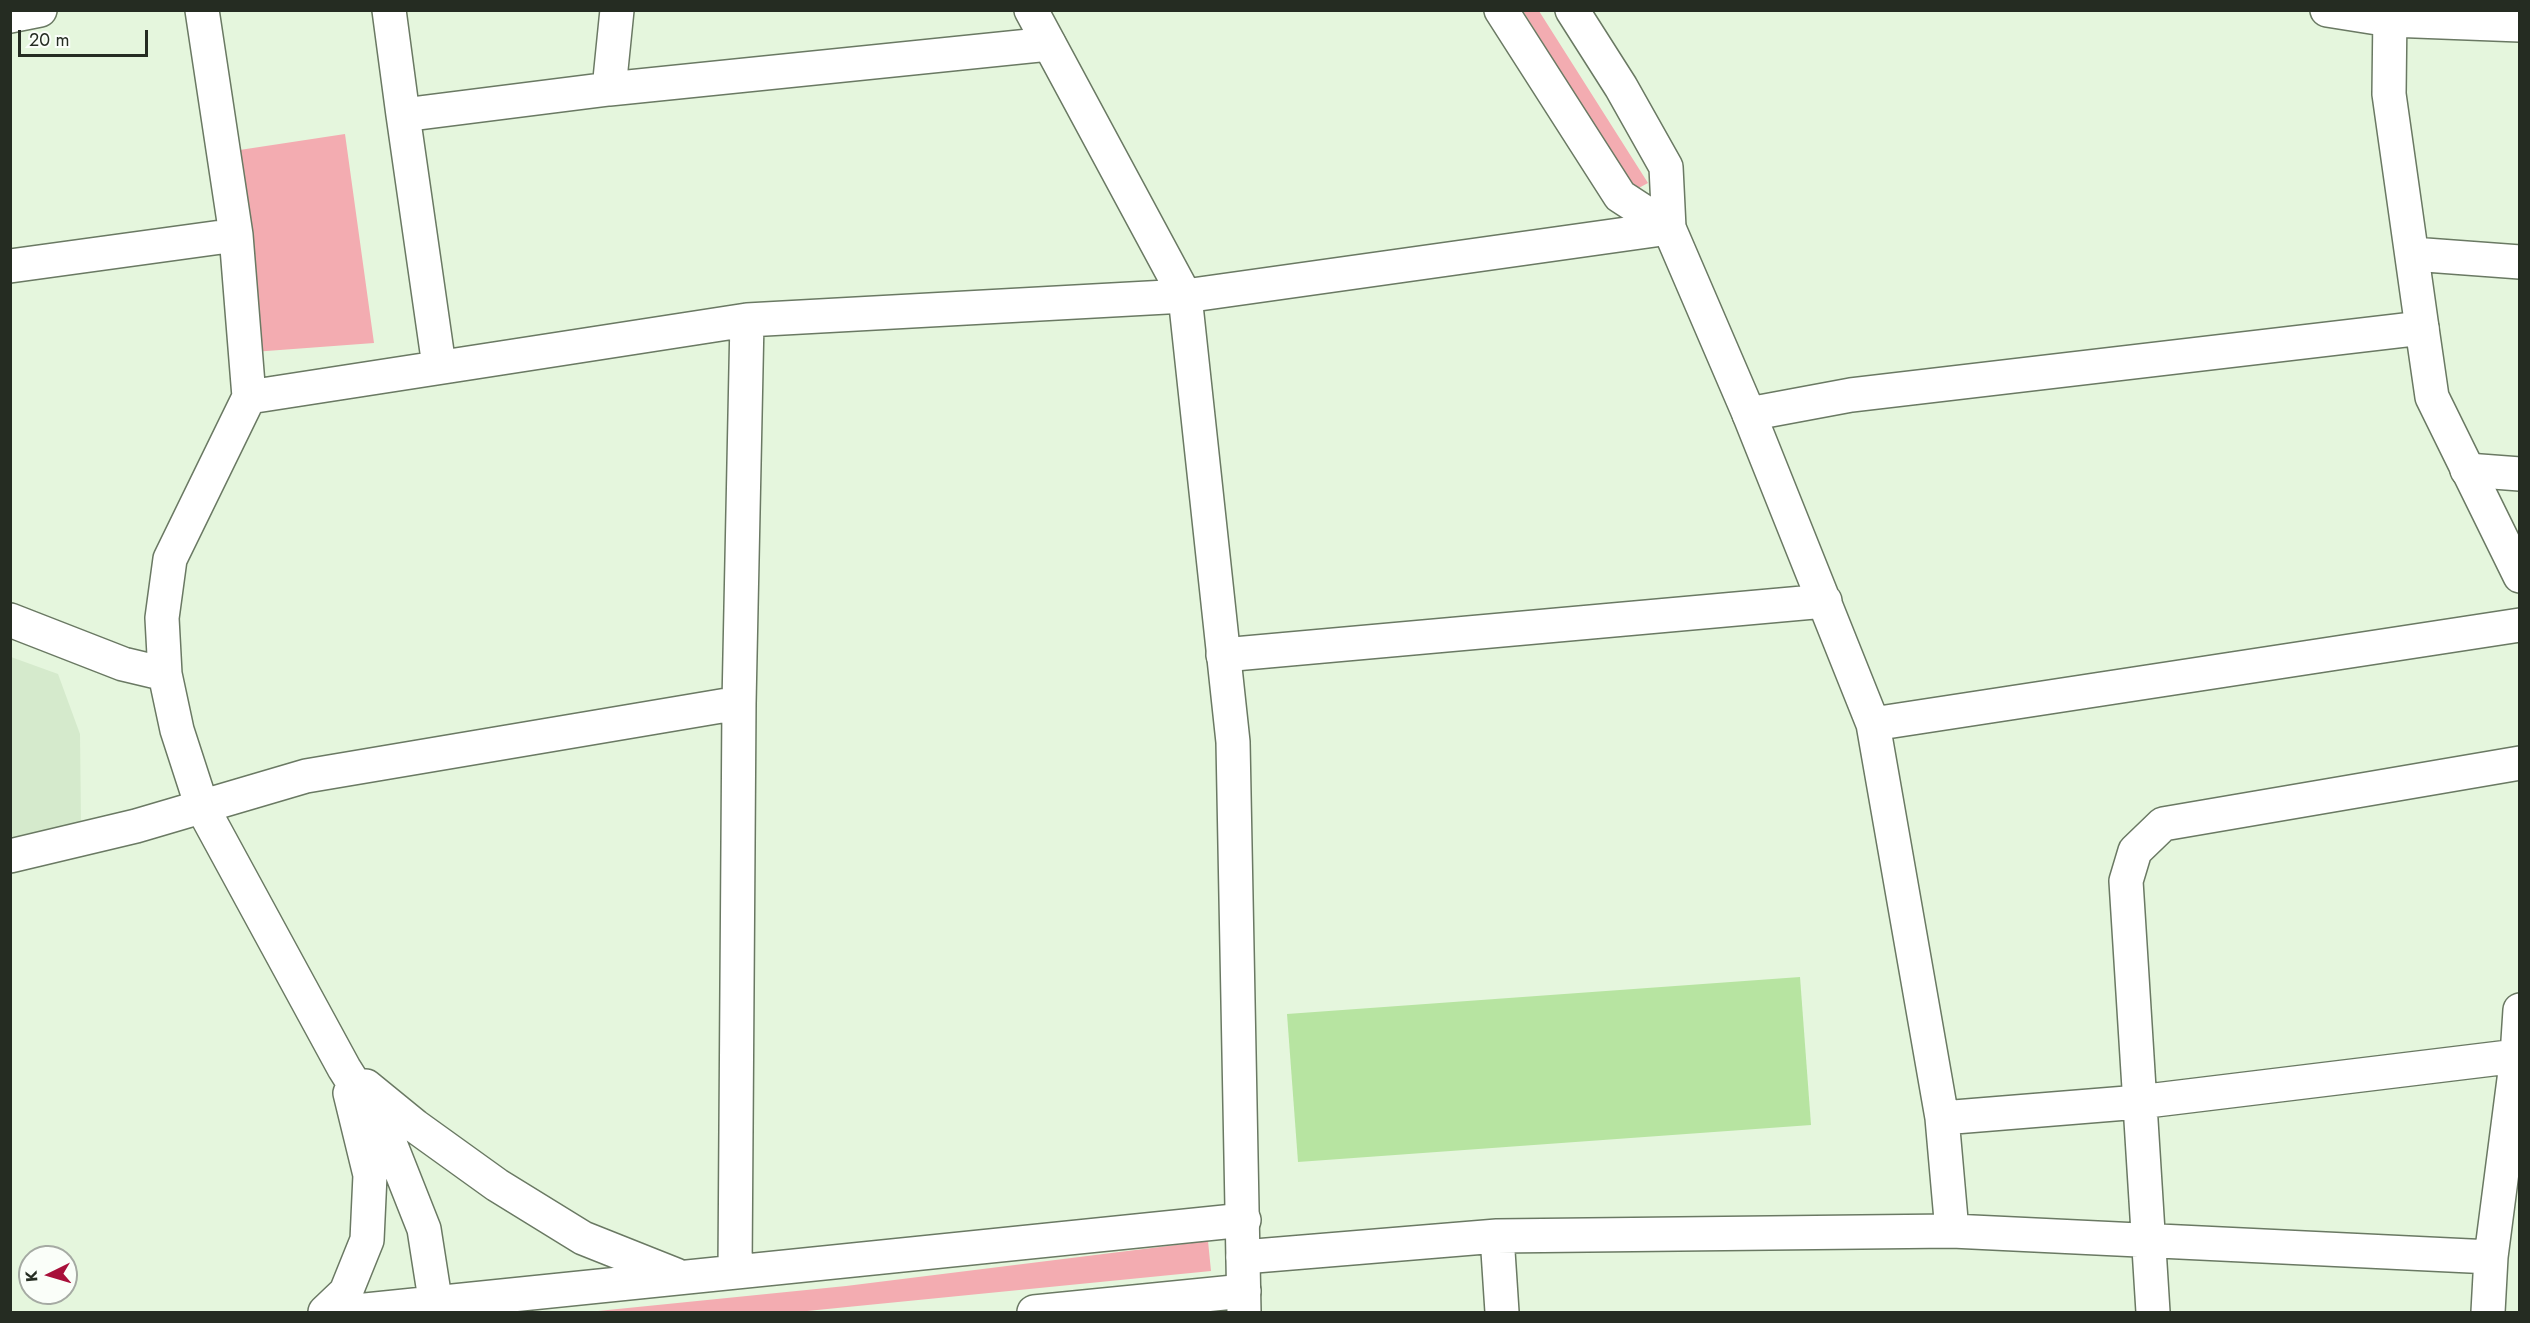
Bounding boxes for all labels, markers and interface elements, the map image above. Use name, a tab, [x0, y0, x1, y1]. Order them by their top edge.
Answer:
scale bar	[21, 18, 152, 56]
text: 20 m	[29, 27, 69, 53]
north arrow	[18, 1245, 78, 1305]
text: K	[20, 1270, 44, 1283]

